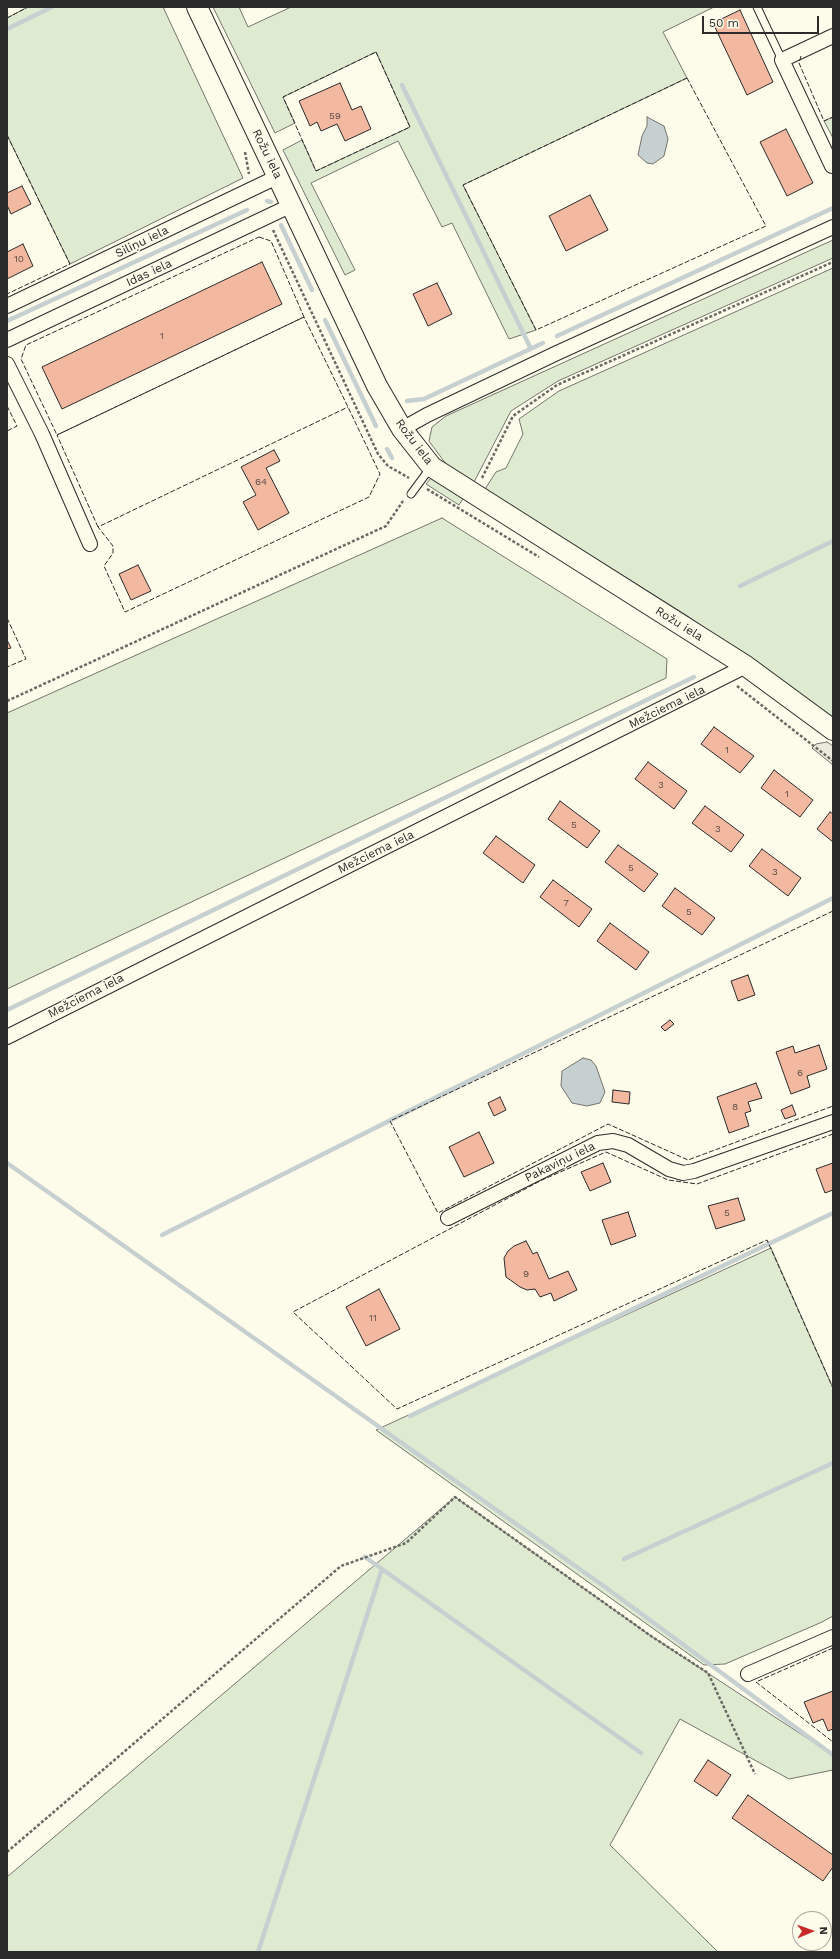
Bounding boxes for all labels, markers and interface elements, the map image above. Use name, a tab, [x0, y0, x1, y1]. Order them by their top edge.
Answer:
scale bar	[704, 8, 821, 34]
text: 50 m	[709, 16, 739, 30]
house number: 59	[329, 110, 341, 122]
street label: Rožu iela	[249, 127, 285, 181]
street label: Siliņu iela	[113, 223, 171, 261]
house number: 10	[14, 253, 24, 265]
street label: Idas iela	[124, 256, 174, 290]
house number: 1	[160, 330, 164, 342]
street label: Rožu iela	[392, 416, 436, 468]
house number: 64	[255, 476, 267, 488]
street label: Rožu iela	[653, 604, 705, 644]
street label: Mežciema iela	[626, 682, 708, 732]
house number: 1	[725, 744, 729, 756]
house number: 3	[658, 779, 664, 791]
house number: 1	[785, 788, 789, 800]
house number: 5	[571, 819, 577, 831]
house number: 3	[715, 823, 721, 835]
street label: Mežciema iela	[335, 827, 417, 877]
house number: 5	[628, 862, 634, 874]
house number: 3	[772, 866, 778, 878]
house number: 7	[563, 897, 569, 909]
house number: 5	[686, 906, 692, 918]
street label: Mežciema iela	[46, 971, 126, 1021]
house number: 6	[797, 1067, 803, 1079]
house number: 8	[732, 1101, 738, 1113]
street label: Pakaviņu iela	[523, 1139, 597, 1185]
house number: 5	[724, 1207, 730, 1219]
house number: 9	[523, 1268, 529, 1280]
house number: 11	[369, 1312, 377, 1324]
north arrow	[792, 1911, 832, 1951]
text: N	[817, 1926, 830, 1935]

